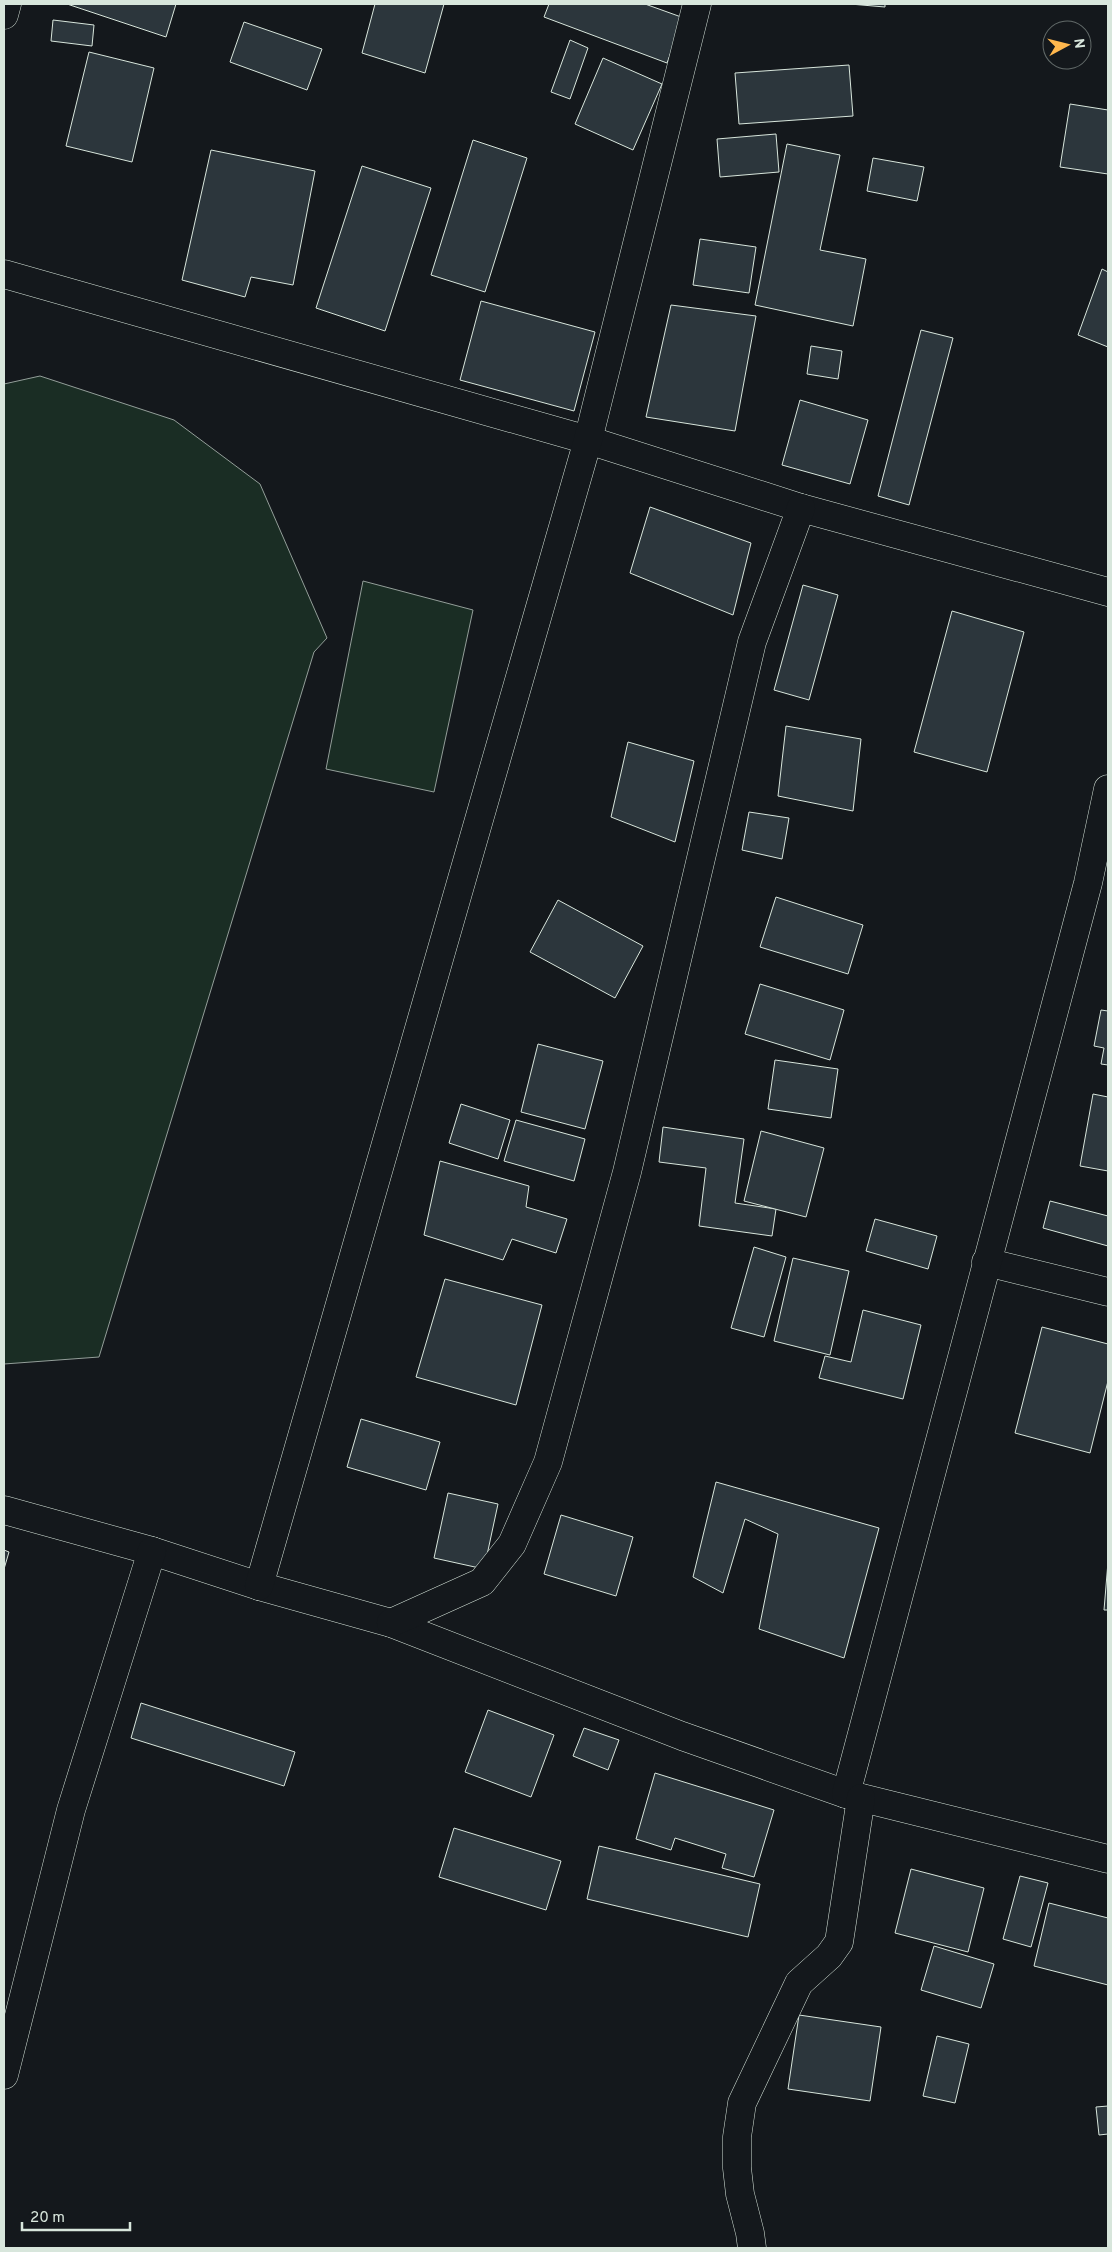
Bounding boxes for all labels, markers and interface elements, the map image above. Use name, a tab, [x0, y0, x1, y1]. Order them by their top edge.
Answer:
north arrow	[1042, 20, 1092, 70]
text: N	[1069, 38, 1087, 50]
scale bar	[22, 2200, 130, 2232]
text: 20 m	[30, 2209, 65, 2228]

